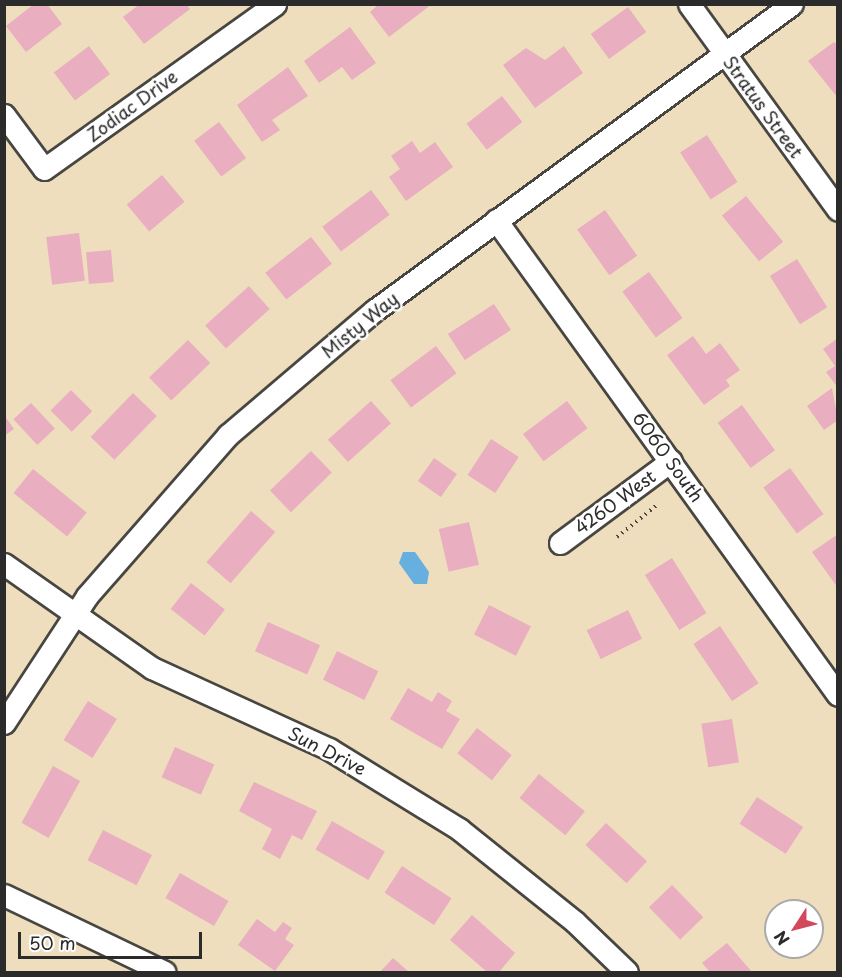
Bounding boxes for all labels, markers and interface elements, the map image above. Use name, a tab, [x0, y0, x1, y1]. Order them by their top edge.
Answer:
street label: Stratus Street	[719, 51, 807, 163]
street label: Zodiac Drive	[82, 65, 182, 147]
street label: Misty Way	[317, 288, 403, 362]
street label: 6060 South	[628, 408, 708, 506]
street label: 4260 West	[569, 465, 661, 539]
street label: Sun Drive	[285, 722, 369, 780]
north arrow	[764, 899, 824, 959]
scale bar	[21, 920, 206, 958]
text: N	[768, 926, 794, 951]
text: 50 m	[29, 929, 76, 956]

